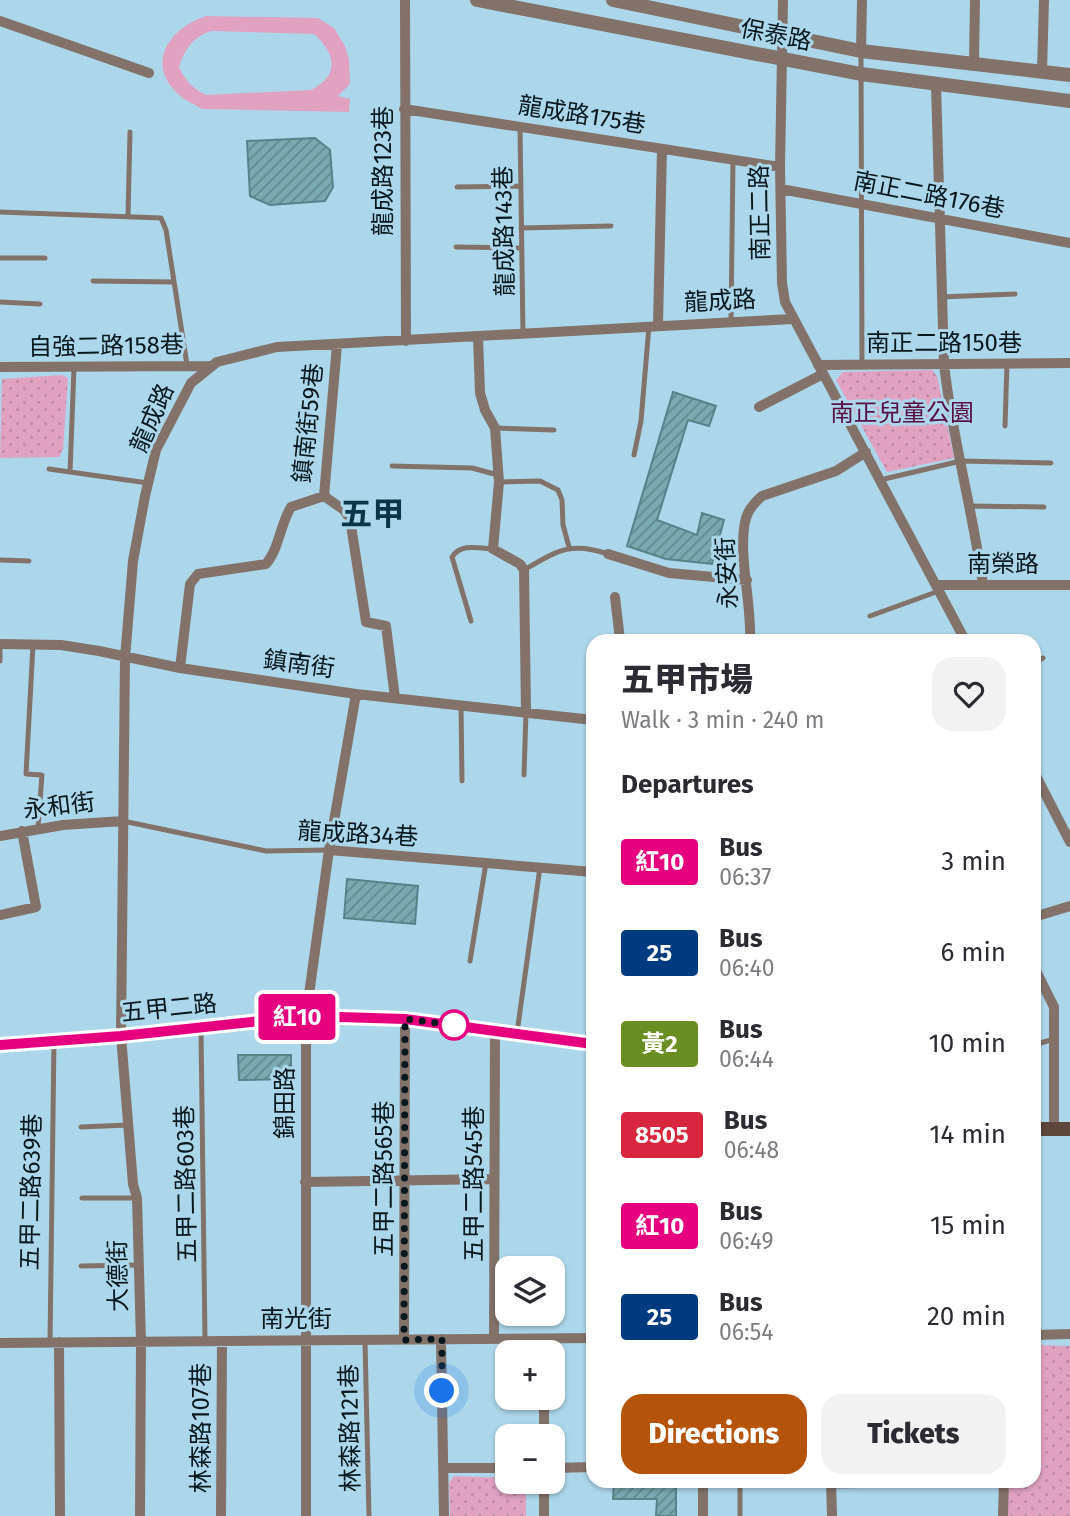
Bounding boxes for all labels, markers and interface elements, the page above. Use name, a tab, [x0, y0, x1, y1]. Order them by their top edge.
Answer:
street label: 保泰路	[738, 14, 814, 56]
street label: 龍成路175巷	[516, 91, 648, 139]
street label: 龍成路123巷	[369, 106, 397, 236]
street label: 龍成路143巷	[489, 165, 519, 297]
street label: 南正二路	[745, 165, 775, 261]
street label: 南正二路176巷	[851, 167, 1007, 223]
street label: 龍成路	[683, 285, 757, 317]
street label: 南正二路150巷	[866, 329, 1022, 357]
street label: 自強二路158巷	[28, 331, 184, 361]
street label: 鎮南街59巷	[288, 362, 328, 484]
street label: 龍成路	[125, 379, 179, 457]
park label: 南正兒童公園	[830, 399, 974, 427]
district label: 五甲	[340, 495, 404, 533]
street label: 永安街	[711, 536, 743, 610]
street label: 南榮路	[967, 550, 1039, 578]
street label: 鎮南街	[261, 645, 337, 683]
button: heart	[932, 657, 1006, 731]
text: 五甲市場	[621, 660, 753, 700]
text: Walk · 3 min · 240 m	[621, 706, 824, 734]
text: Departures	[621, 769, 754, 800]
street label: 永和街	[22, 788, 96, 824]
street label: 龍成路34巷	[297, 817, 419, 851]
text: Bus	[719, 832, 763, 863]
text: 3 min	[941, 846, 1006, 877]
text: 紅10	[635, 848, 684, 876]
text: 06:37	[719, 863, 772, 891]
text: Bus	[719, 923, 762, 954]
text: 6 min	[940, 937, 1006, 968]
text: 25	[647, 939, 672, 967]
text: 06:40	[719, 954, 775, 982]
street label: 五甲二路	[120, 989, 218, 1027]
line badge: 紅10	[257, 994, 337, 1040]
text: 紅10	[272, 1003, 322, 1031]
unlabelled marker	[439, 1010, 469, 1040]
text: Bus	[719, 1014, 762, 1045]
text: 10 min	[928, 1028, 1006, 1059]
text: 黃2	[641, 1030, 678, 1058]
text: 06:44	[719, 1045, 774, 1073]
street label: 錦田路	[271, 1067, 299, 1139]
street label: 五甲二路565巷	[370, 1101, 398, 1257]
street label: 五甲二路603巷	[171, 1105, 201, 1263]
text: Bus	[724, 1105, 767, 1136]
street label: 五甲二路545巷	[460, 1106, 488, 1262]
street label: 五甲二路639巷	[16, 1113, 46, 1271]
text: 14 min	[929, 1119, 1006, 1150]
text: 8505	[635, 1121, 689, 1149]
text: 06:48	[724, 1136, 779, 1164]
text: Bus	[719, 1196, 763, 1227]
text: 15 min	[930, 1210, 1006, 1241]
text: 紅10	[635, 1212, 684, 1240]
text: 06:49	[719, 1227, 774, 1255]
street label: 大德街	[103, 1240, 133, 1312]
map controls	[495, 1256, 565, 1494]
button: layers	[495, 1256, 565, 1326]
text: Bus	[719, 1287, 762, 1318]
text: 20 min	[927, 1301, 1006, 1332]
text: 25	[647, 1303, 672, 1331]
street label: 南光街	[260, 1305, 332, 1333]
text: 06:54	[719, 1318, 773, 1346]
button: +	[495, 1340, 565, 1410]
street label: 林森路107巷	[187, 1363, 215, 1493]
street label: 林森路121巷	[335, 1364, 365, 1492]
your location	[424, 1373, 459, 1408]
button: Directions	[621, 1394, 807, 1474]
button: Tickets	[821, 1394, 1006, 1474]
button: −	[495, 1424, 565, 1494]

